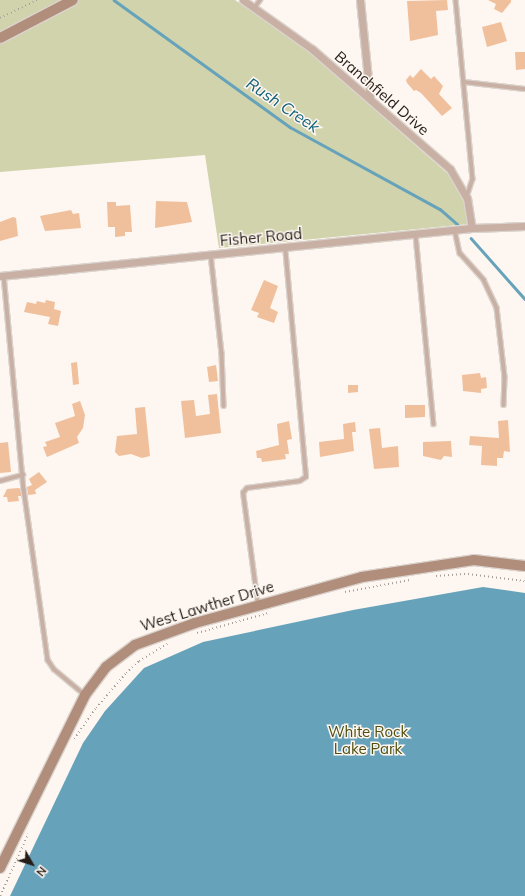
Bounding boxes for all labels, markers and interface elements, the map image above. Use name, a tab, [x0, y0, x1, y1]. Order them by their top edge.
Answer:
street label: Branchfield Drive	[331, 47, 433, 139]
water label: Rush Creek	[243, 74, 323, 136]
street label: Fisher Road	[219, 224, 303, 250]
street label: West Lawther Drive	[138, 577, 276, 635]
park label: White Rock Lake Park	[328, 722, 408, 757]
north arrow	[12, 844, 52, 884]
text: N	[33, 864, 49, 879]

